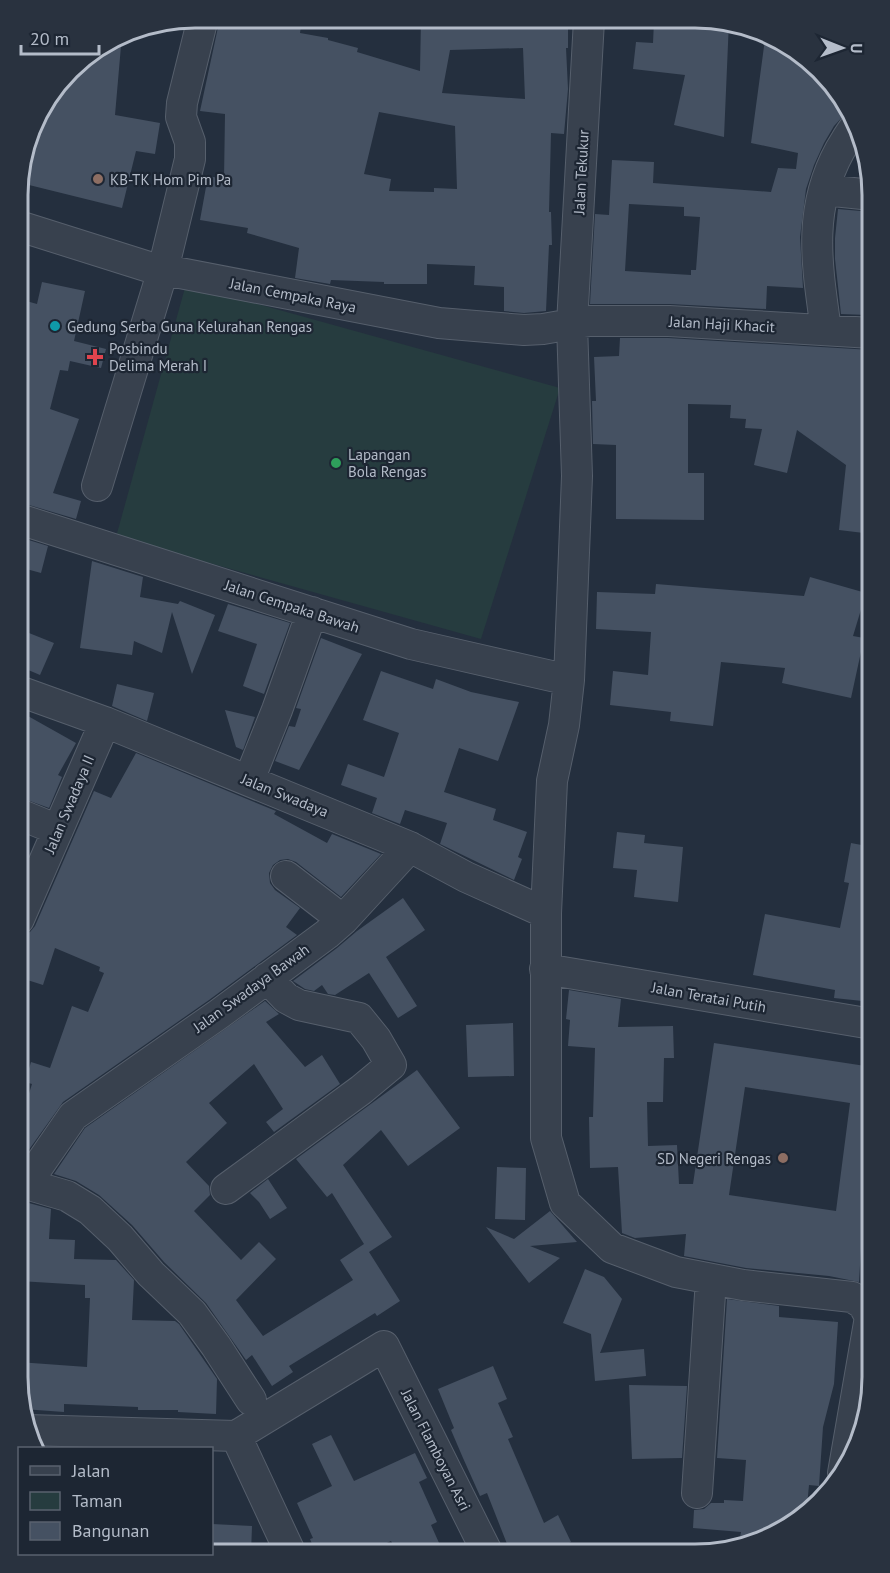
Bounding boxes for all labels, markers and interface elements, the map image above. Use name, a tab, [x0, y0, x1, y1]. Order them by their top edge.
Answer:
scale bar	[21, 18, 99, 56]
north arrow	[812, 18, 872, 78]
text: 20 m	[30, 27, 69, 50]
text: U	[847, 43, 867, 53]
street label: Jalan Tekukur	[569, 129, 593, 216]
place label: KB-TK Hom Pim Pa	[110, 170, 231, 189]
marker: KB-TK Hom Pim Pa	[91, 172, 105, 186]
street label: Jalan Cempaka Raya	[227, 273, 358, 317]
street label: Jalan Haji Khacit	[668, 312, 775, 336]
place label: Gedung Serba Guna Kelurahan Rengas	[67, 317, 312, 336]
marker: Gedung Serba Guna Kelurahan Rengas	[48, 319, 62, 333]
place label: Posbindu Delima Merah I	[109, 339, 207, 375]
marker: Posbindu Delima Merah I	[86, 348, 104, 366]
place label: Lapangan Bola Rengas	[348, 445, 426, 481]
marker: Lapangan Bola Rengas	[329, 456, 343, 470]
street label: Jalan Cempaka Bawah	[221, 575, 362, 637]
street label: Jalan Swadaya II	[39, 752, 98, 857]
street label: Jalan Swadaya	[238, 769, 331, 821]
street label: Jalan Swadaya Bawah	[188, 939, 313, 1037]
street label: Jalan Teratai Putih	[649, 977, 768, 1016]
place label: SD Negeri Rengas	[657, 1149, 771, 1168]
marker: SD Negeri Rengas	[776, 1151, 790, 1165]
street label: Jalan Flamboyan Asri	[397, 1385, 475, 1514]
legend	[18, 1447, 213, 1555]
text: Jalan	[71, 1459, 110, 1482]
text: Taman	[72, 1489, 122, 1512]
text: Bangunan	[72, 1519, 149, 1542]

